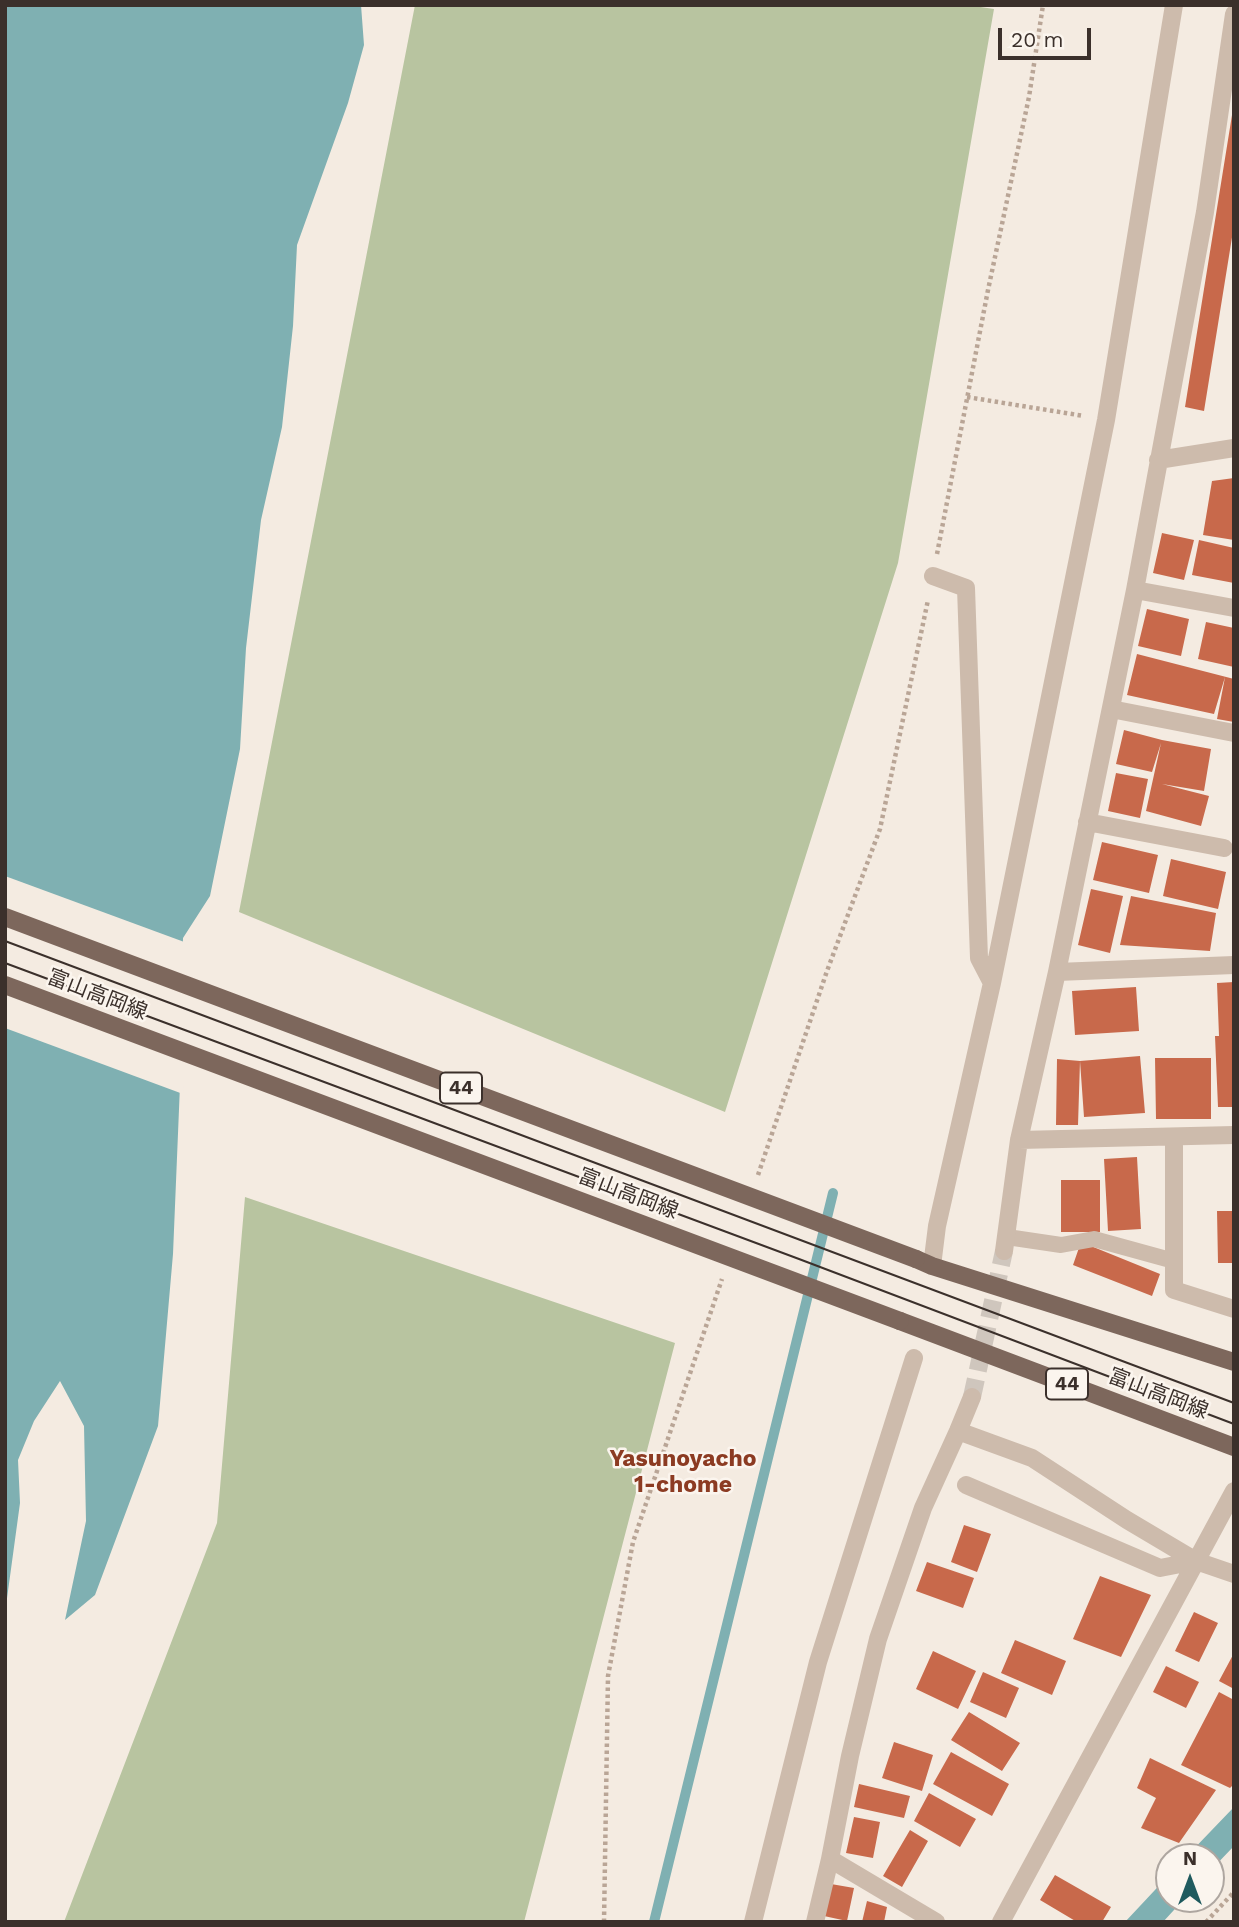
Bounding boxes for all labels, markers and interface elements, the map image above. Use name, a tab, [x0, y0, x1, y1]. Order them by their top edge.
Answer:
scale bar	[1001, 14, 1094, 58]
text: 20 m	[1011, 27, 1063, 52]
street label: 富山高岡線	[43, 964, 151, 1026]
road number: 44	[440, 1072, 482, 1104]
street label: 富山高岡線	[574, 1163, 682, 1225]
street label: 富山高岡線	[1104, 1363, 1212, 1425]
road number: 44	[1046, 1368, 1088, 1400]
district label: Yasunoyacho 1-chome	[610, 1445, 756, 1499]
north arrow	[1155, 1843, 1225, 1913]
text: N	[1183, 1847, 1197, 1870]

